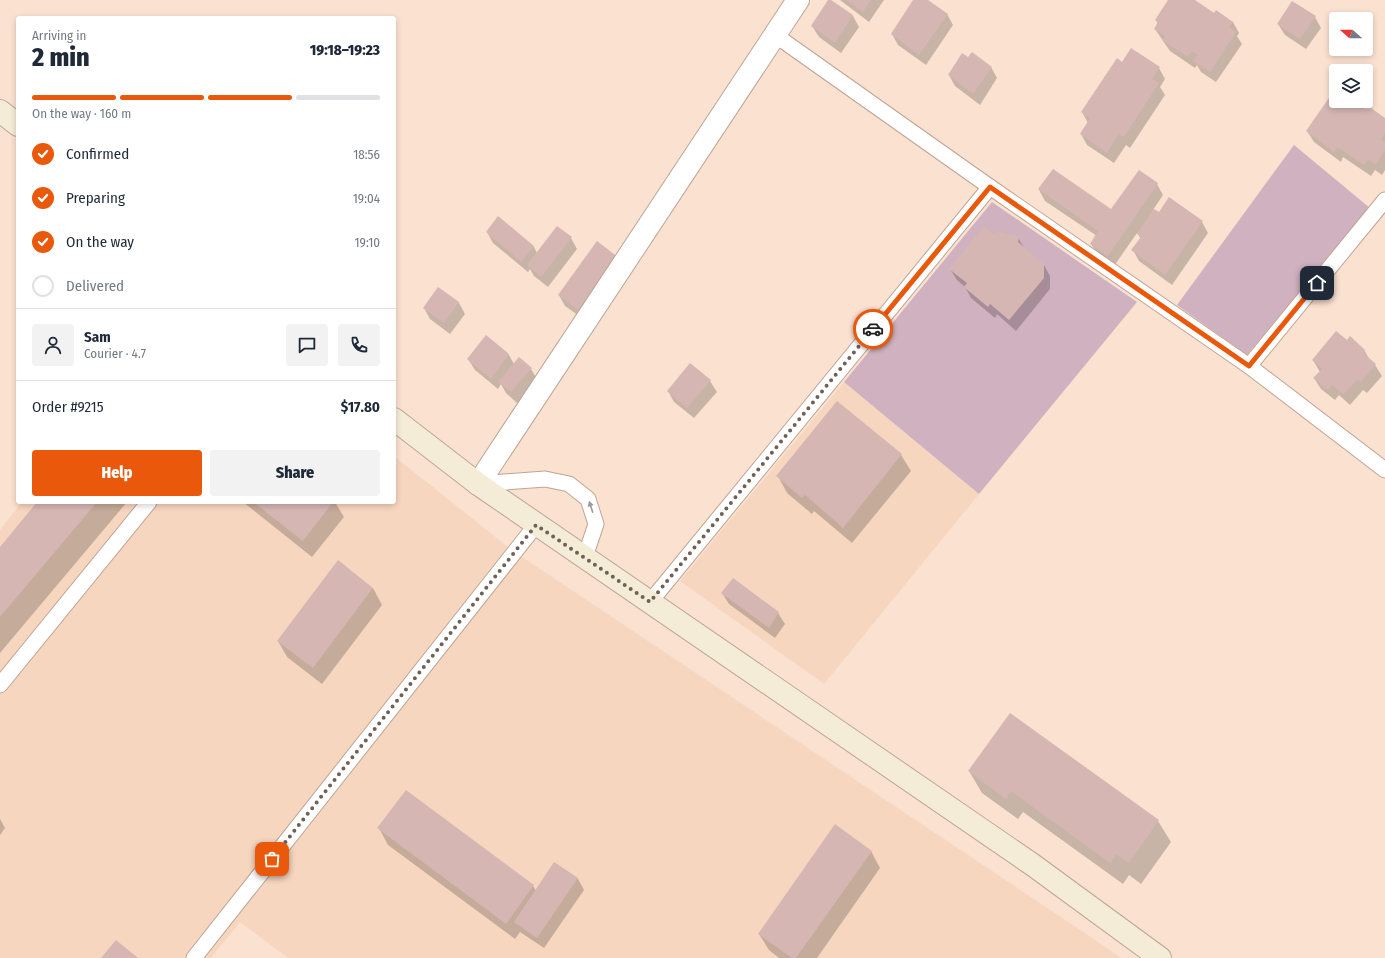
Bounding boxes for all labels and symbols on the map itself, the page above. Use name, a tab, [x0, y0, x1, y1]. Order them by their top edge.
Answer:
north arrow	[1329, 12, 1373, 56]
pin	[1300, 266, 1334, 300]
courier	[853, 309, 893, 349]
one-way arrow	[588, 501, 594, 513]
pin	[255, 842, 289, 876]

